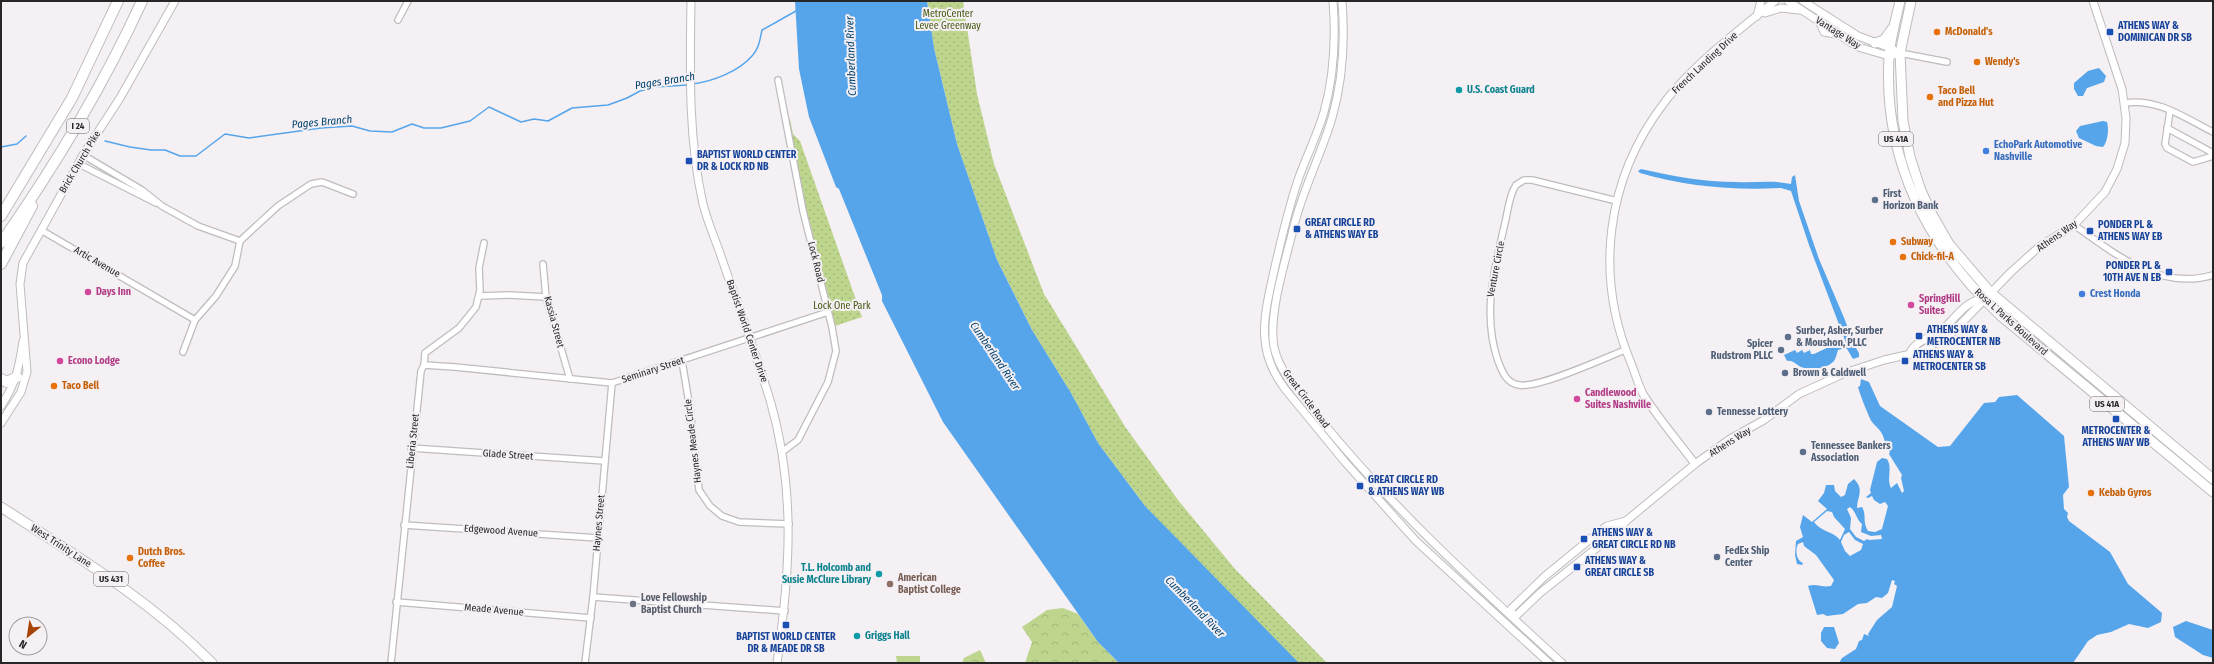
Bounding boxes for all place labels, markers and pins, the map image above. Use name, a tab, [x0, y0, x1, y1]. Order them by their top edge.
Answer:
place label: ATHENS WAY & DOMINICAN DR SB	[2117, 20, 2192, 44]
place label: McDonald's	[1945, 26, 1993, 38]
marker: McDonald's	[1932, 27, 1942, 37]
marker: ATHENS WAY & DOMINICAN DR SB	[2105, 27, 2115, 37]
place label: Wendy's	[1985, 56, 2020, 68]
marker: Wendy's	[1972, 57, 1982, 67]
place label: U.S. Coast Guard	[1467, 84, 1535, 96]
marker: U.S. Coast Guard	[1454, 85, 1464, 95]
place label: Taco Bell and Pizza Hut	[1938, 85, 1994, 109]
marker: Taco Bell and Pizza Hut	[1925, 92, 1935, 102]
place label: EchoPark Automotive Nashville	[1994, 139, 2082, 163]
marker: EchoPark Automotive Nashville	[1981, 146, 1991, 156]
place label: BAPTIST WORLD CENTER DR & LOCK RD NB	[697, 149, 797, 173]
marker: BAPTIST WORLD CENTER DR & LOCK RD NB	[684, 156, 694, 166]
place label: First Horizon Bank	[1883, 188, 1939, 212]
marker: First Horizon Bank	[1870, 195, 1880, 205]
place label: GREAT CIRCLE RD & ATHENS WAY EB	[1305, 217, 1379, 241]
place label: PONDER PL & ATHENS WAY EB	[2097, 219, 2163, 243]
marker: GREAT CIRCLE RD & ATHENS WAY EB	[1292, 224, 1302, 234]
marker: PONDER PL & ATHENS WAY EB	[2085, 226, 2095, 236]
place label: Subway	[1901, 236, 1933, 248]
marker: Subway	[1888, 237, 1898, 247]
place label: Chick-fil-A	[1911, 251, 1954, 263]
marker: Chick-fil-A	[1898, 252, 1908, 262]
place label: PONDER PL & 10TH AVE N EB	[2103, 260, 2161, 284]
marker: PONDER PL & 10TH AVE N EB	[2164, 267, 2174, 277]
place label: Days Inn	[96, 286, 131, 298]
marker: Days Inn	[83, 287, 93, 297]
place label: Crest Honda	[2090, 288, 2141, 300]
marker: Crest Honda	[2077, 289, 2087, 299]
place label: SpringHill Suites	[1919, 293, 1960, 317]
marker: SpringHill Suites	[1906, 300, 1916, 310]
place label: ATHENS WAY & METROCENTER NB	[1926, 324, 2001, 348]
place label: Surber, Asher, Surber & Moushon, PLLC	[1796, 325, 1884, 349]
marker: ATHENS WAY & METROCENTER NB	[1914, 331, 1924, 341]
marker: Surber, Asher, Surber & Moushon, PLLC	[1783, 332, 1793, 342]
place label: Spicer Rudstrom PLLC	[1711, 338, 1774, 362]
marker: Spicer Rudstrom PLLC	[1776, 345, 1786, 355]
place label: ATHENS WAY & METROCENTER SB	[1912, 349, 1986, 373]
place label: Econo Lodge	[68, 355, 120, 367]
marker: Econo Lodge	[55, 356, 65, 366]
marker: ATHENS WAY & METROCENTER SB	[1900, 356, 1910, 366]
place label: Brown & Caldwell	[1793, 367, 1866, 379]
marker: Brown & Caldwell	[1780, 368, 1790, 378]
place label: Taco Bell	[62, 380, 99, 392]
marker: Taco Bell	[49, 381, 59, 391]
place label: Candlewood Suites Nashville	[1585, 387, 1651, 411]
marker: Candlewood Suites Nashville	[1572, 394, 1582, 404]
place label: Tennesse Lottery	[1717, 406, 1788, 418]
marker: Tennesse Lottery	[1704, 407, 1714, 417]
marker: METROCENTER & ATHENS WAY WB	[2111, 414, 2121, 424]
place label: METROCENTER & ATHENS WAY WB	[2081, 425, 2151, 449]
place label: Tennessee Bankers Association	[1810, 440, 1891, 464]
marker: Tennessee Bankers Association	[1798, 447, 1808, 457]
place label: GREAT CIRCLE RD & ATHENS WAY WB	[1368, 474, 1445, 498]
marker: GREAT CIRCLE RD & ATHENS WAY WB	[1355, 481, 1365, 491]
place label: Kebab Gyros	[2099, 487, 2152, 499]
marker: Kebab Gyros	[2086, 488, 2096, 498]
place label: ATHENS WAY & GREAT CIRCLE RD NB	[1591, 527, 1676, 551]
marker: ATHENS WAY & GREAT CIRCLE RD NB	[1579, 534, 1589, 544]
place label: FedEx Ship Center	[1725, 545, 1770, 569]
place label: Dutch Bros. Coffee	[138, 546, 186, 570]
marker: FedEx Ship Center	[1712, 552, 1722, 562]
marker: Dutch Bros. Coffee	[125, 553, 135, 563]
place label: ATHENS WAY & GREAT CIRCLE SB	[1584, 555, 1654, 579]
place label: T.L. Holcomb and Susie McClure Library	[782, 562, 871, 586]
marker: ATHENS WAY & GREAT CIRCLE SB	[1572, 562, 1582, 572]
marker: T.L. Holcomb and Susie McClure Library	[874, 569, 884, 579]
place label: American Baptist College	[897, 572, 961, 596]
marker: American Baptist College	[885, 579, 895, 589]
place label: Love Fellowship Baptist Church	[641, 592, 707, 616]
marker: Love Fellowship Baptist Church	[628, 599, 638, 609]
marker: BAPTIST WORLD CENTER DR & MEADE DR SB	[781, 620, 791, 630]
place label: Griggs Hall	[865, 630, 910, 642]
place label: BAPTIST WORLD CENTER DR & MEADE DR SB	[736, 631, 836, 655]
marker: Griggs Hall	[852, 631, 862, 641]

